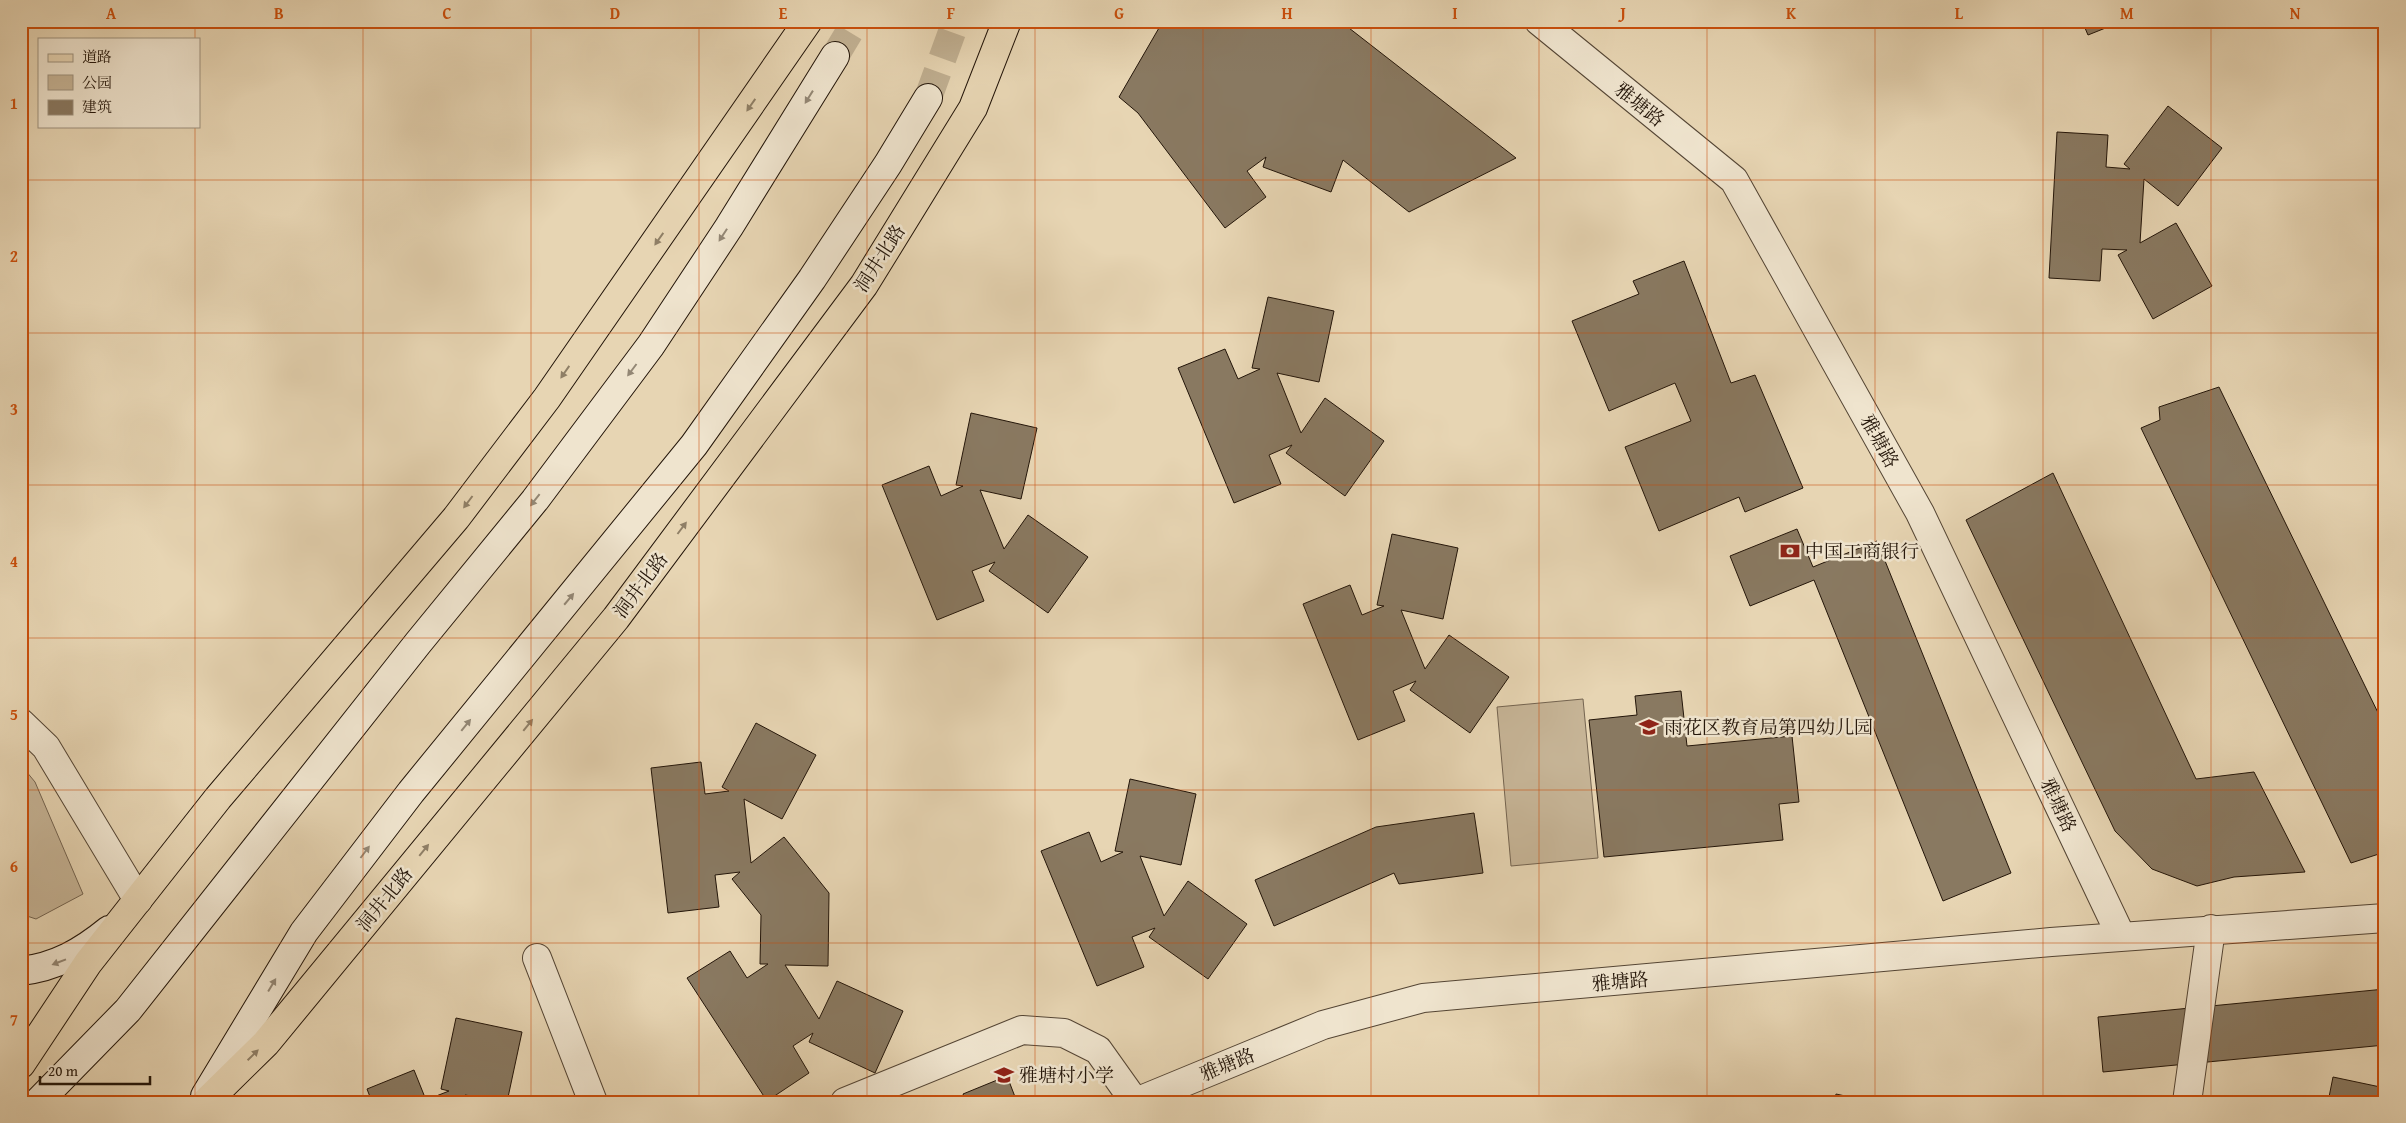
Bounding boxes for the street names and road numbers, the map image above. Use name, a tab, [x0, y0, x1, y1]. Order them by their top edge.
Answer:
street label: 雅塘路	[1609, 75, 1671, 133]
street label: 洞井北路	[847, 218, 911, 298]
street label: 雅塘路	[1854, 409, 1906, 473]
street label: 洞井北路	[606, 546, 674, 624]
street label: 雅塘路	[2034, 773, 2084, 837]
street label: 洞井北路	[349, 861, 419, 937]
street label: 雅塘路	[1590, 965, 1650, 997]
street label: 雅塘路	[1195, 1040, 1259, 1088]

